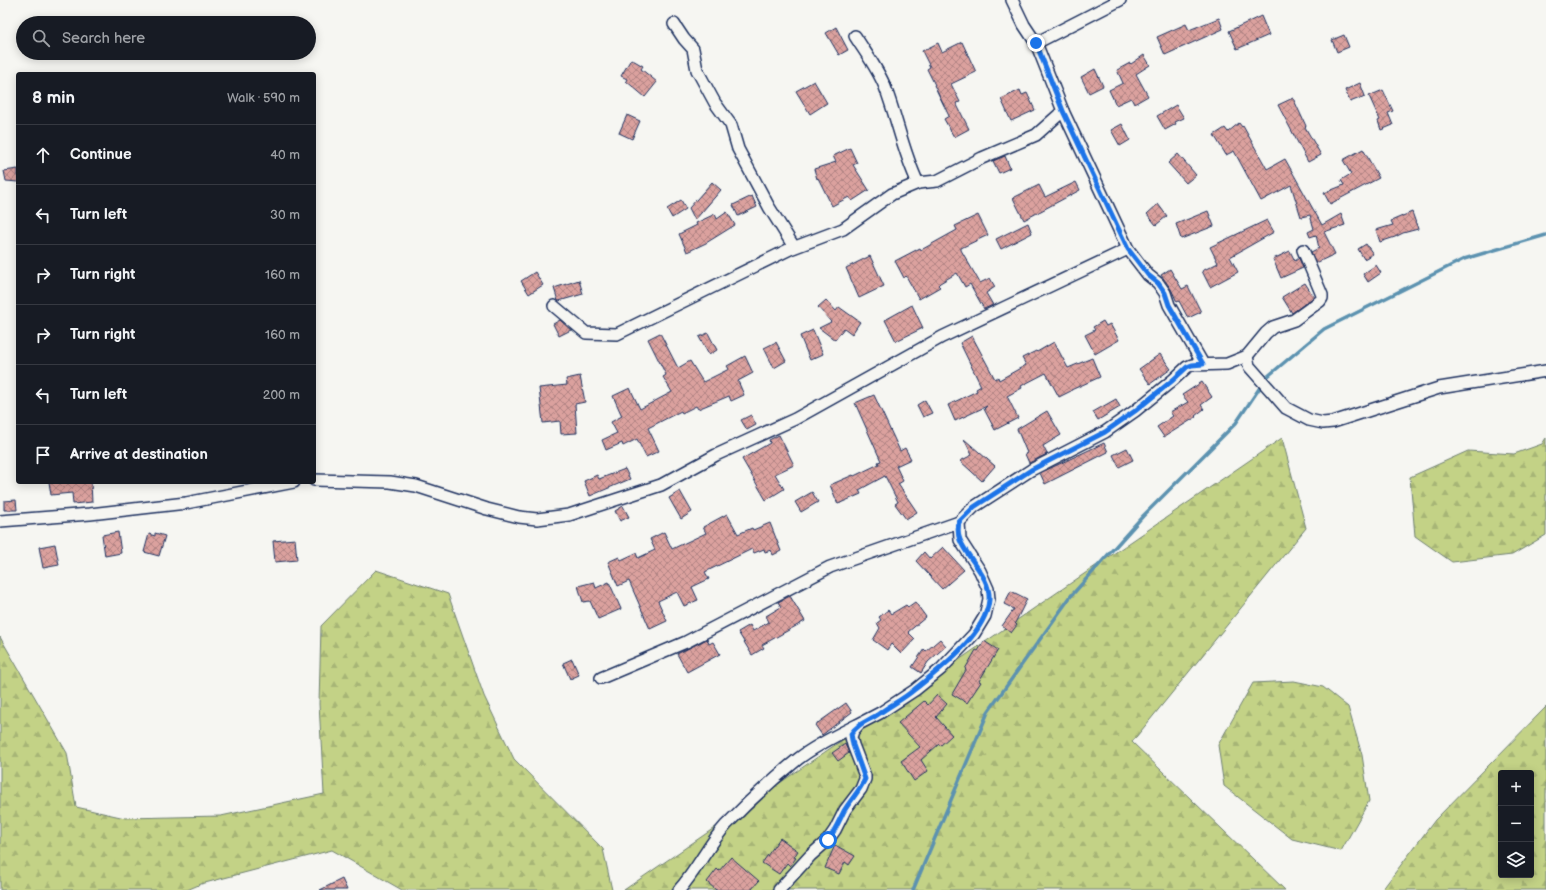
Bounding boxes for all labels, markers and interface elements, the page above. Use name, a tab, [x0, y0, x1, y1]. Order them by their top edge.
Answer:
search box	[16, 16, 316, 60]
icon: search	[30, 27, 52, 49]
text: Search here	[62, 29, 145, 48]
route end	[1027, 34, 1045, 52]
text: 8 min	[32, 88, 75, 108]
text: Walk · 590 m	[227, 90, 300, 106]
icon: ahead	[32, 144, 54, 166]
text: Continue	[70, 145, 132, 164]
text: 40 m	[270, 147, 300, 163]
icon: left	[32, 204, 54, 226]
text: Turn left	[70, 205, 127, 224]
text: 30 m	[270, 207, 300, 223]
icon: right	[32, 264, 54, 286]
text: Turn right	[70, 265, 135, 284]
text: 160 m	[265, 267, 300, 283]
icon: right	[32, 324, 54, 346]
text: Turn right	[70, 325, 135, 344]
text: 160 m	[265, 327, 300, 343]
icon: left	[32, 384, 54, 406]
text: Turn left	[70, 385, 127, 404]
text: 200 m	[263, 387, 300, 403]
icon: arrive	[32, 444, 54, 466]
text: Arrive at destination	[70, 445, 208, 464]
map controls	[1498, 770, 1534, 878]
button: +	[1498, 770, 1534, 806]
button: −	[1498, 806, 1534, 842]
route start	[819, 831, 837, 849]
button: layers	[1498, 842, 1534, 878]

